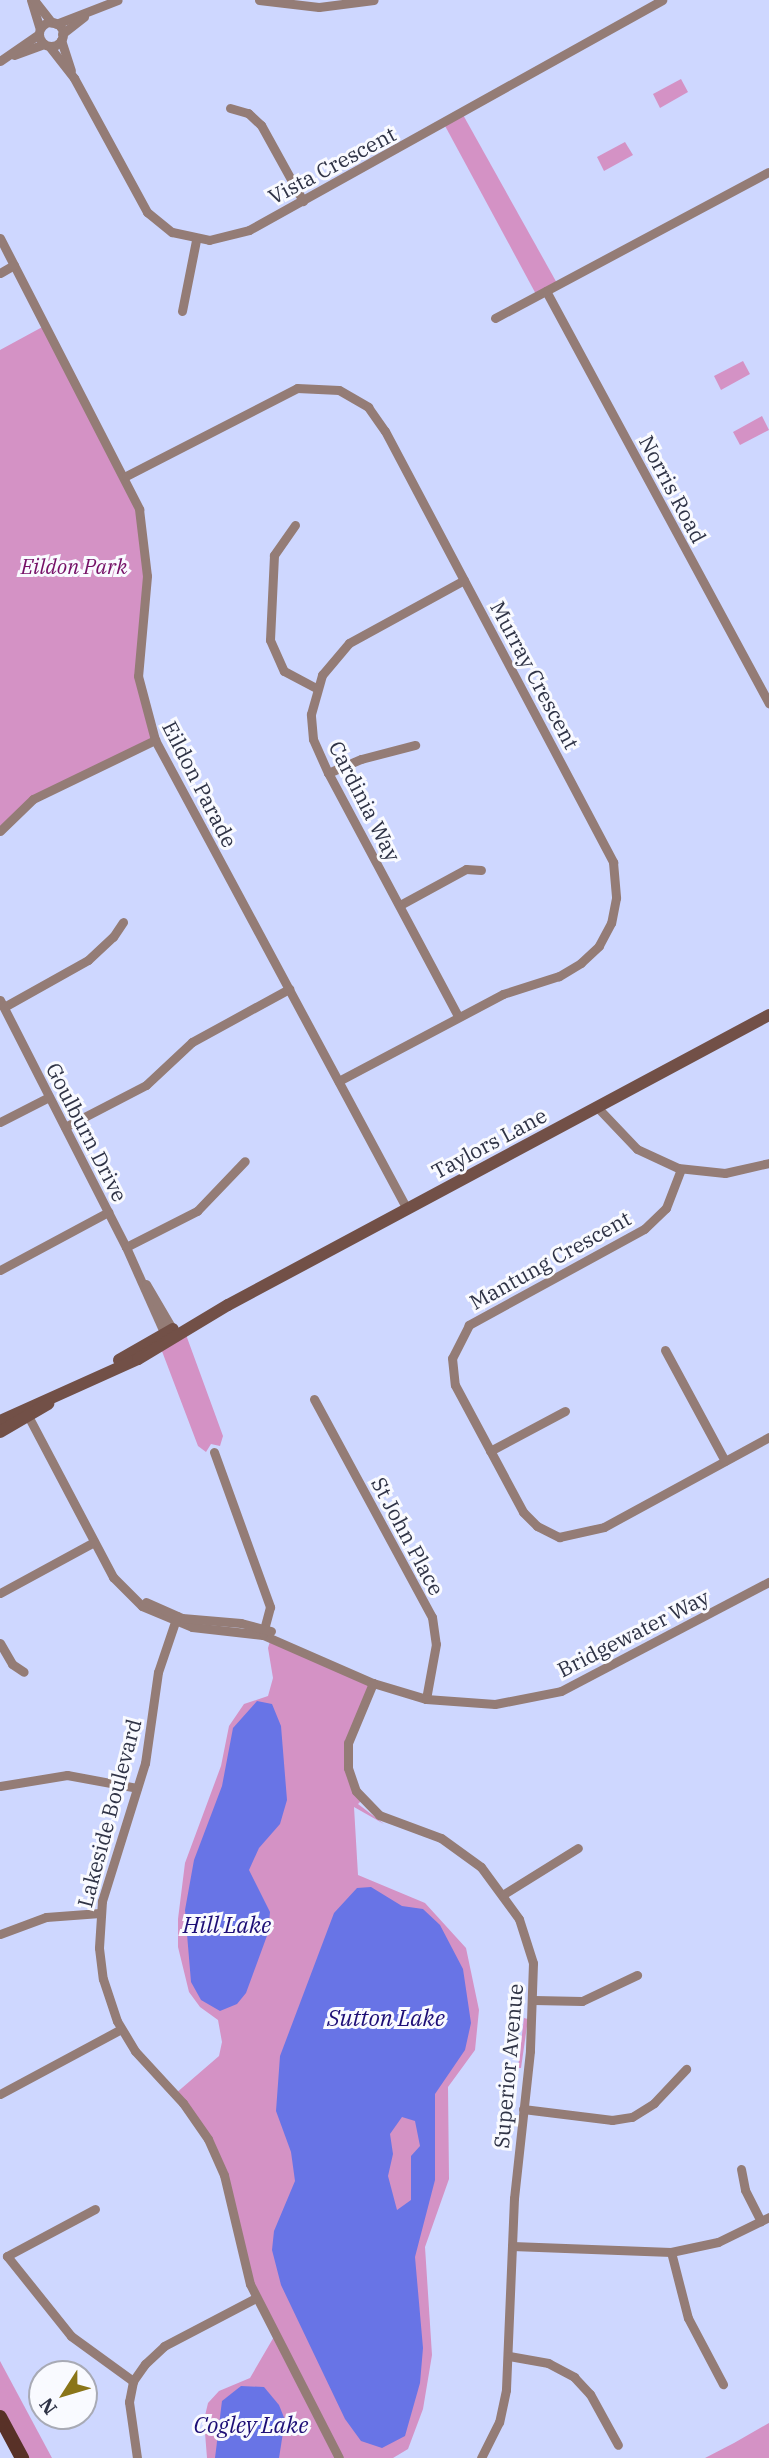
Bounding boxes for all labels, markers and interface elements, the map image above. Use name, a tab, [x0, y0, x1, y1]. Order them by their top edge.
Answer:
street label: Vista Crescent	[264, 121, 400, 209]
street label: Norris Road	[634, 431, 712, 547]
park label: Eildon Park	[21, 553, 127, 579]
street label: Murray Crescent	[485, 597, 585, 753]
street label: Eildon Parade	[157, 717, 243, 851]
street label: Cardinia Way	[324, 737, 406, 865]
street label: Goulburn Drive	[41, 1058, 133, 1206]
street label: Taylors Lane	[427, 1102, 551, 1184]
street label: Mantung Crescent	[465, 1205, 635, 1315]
street label: St John Place	[366, 1473, 450, 1599]
street label: Bridgewater Way	[553, 1584, 713, 1682]
street label: Lakeside Boulevard	[72, 1716, 146, 1910]
water label: Hill Lake	[183, 1910, 271, 1938]
street label: Superior Avenue	[488, 1982, 528, 2150]
water label: Sutton Lake	[327, 2003, 445, 2031]
north arrow	[28, 2360, 98, 2430]
text: N	[34, 2393, 62, 2420]
water label: Cogley Lake	[194, 2410, 308, 2438]

